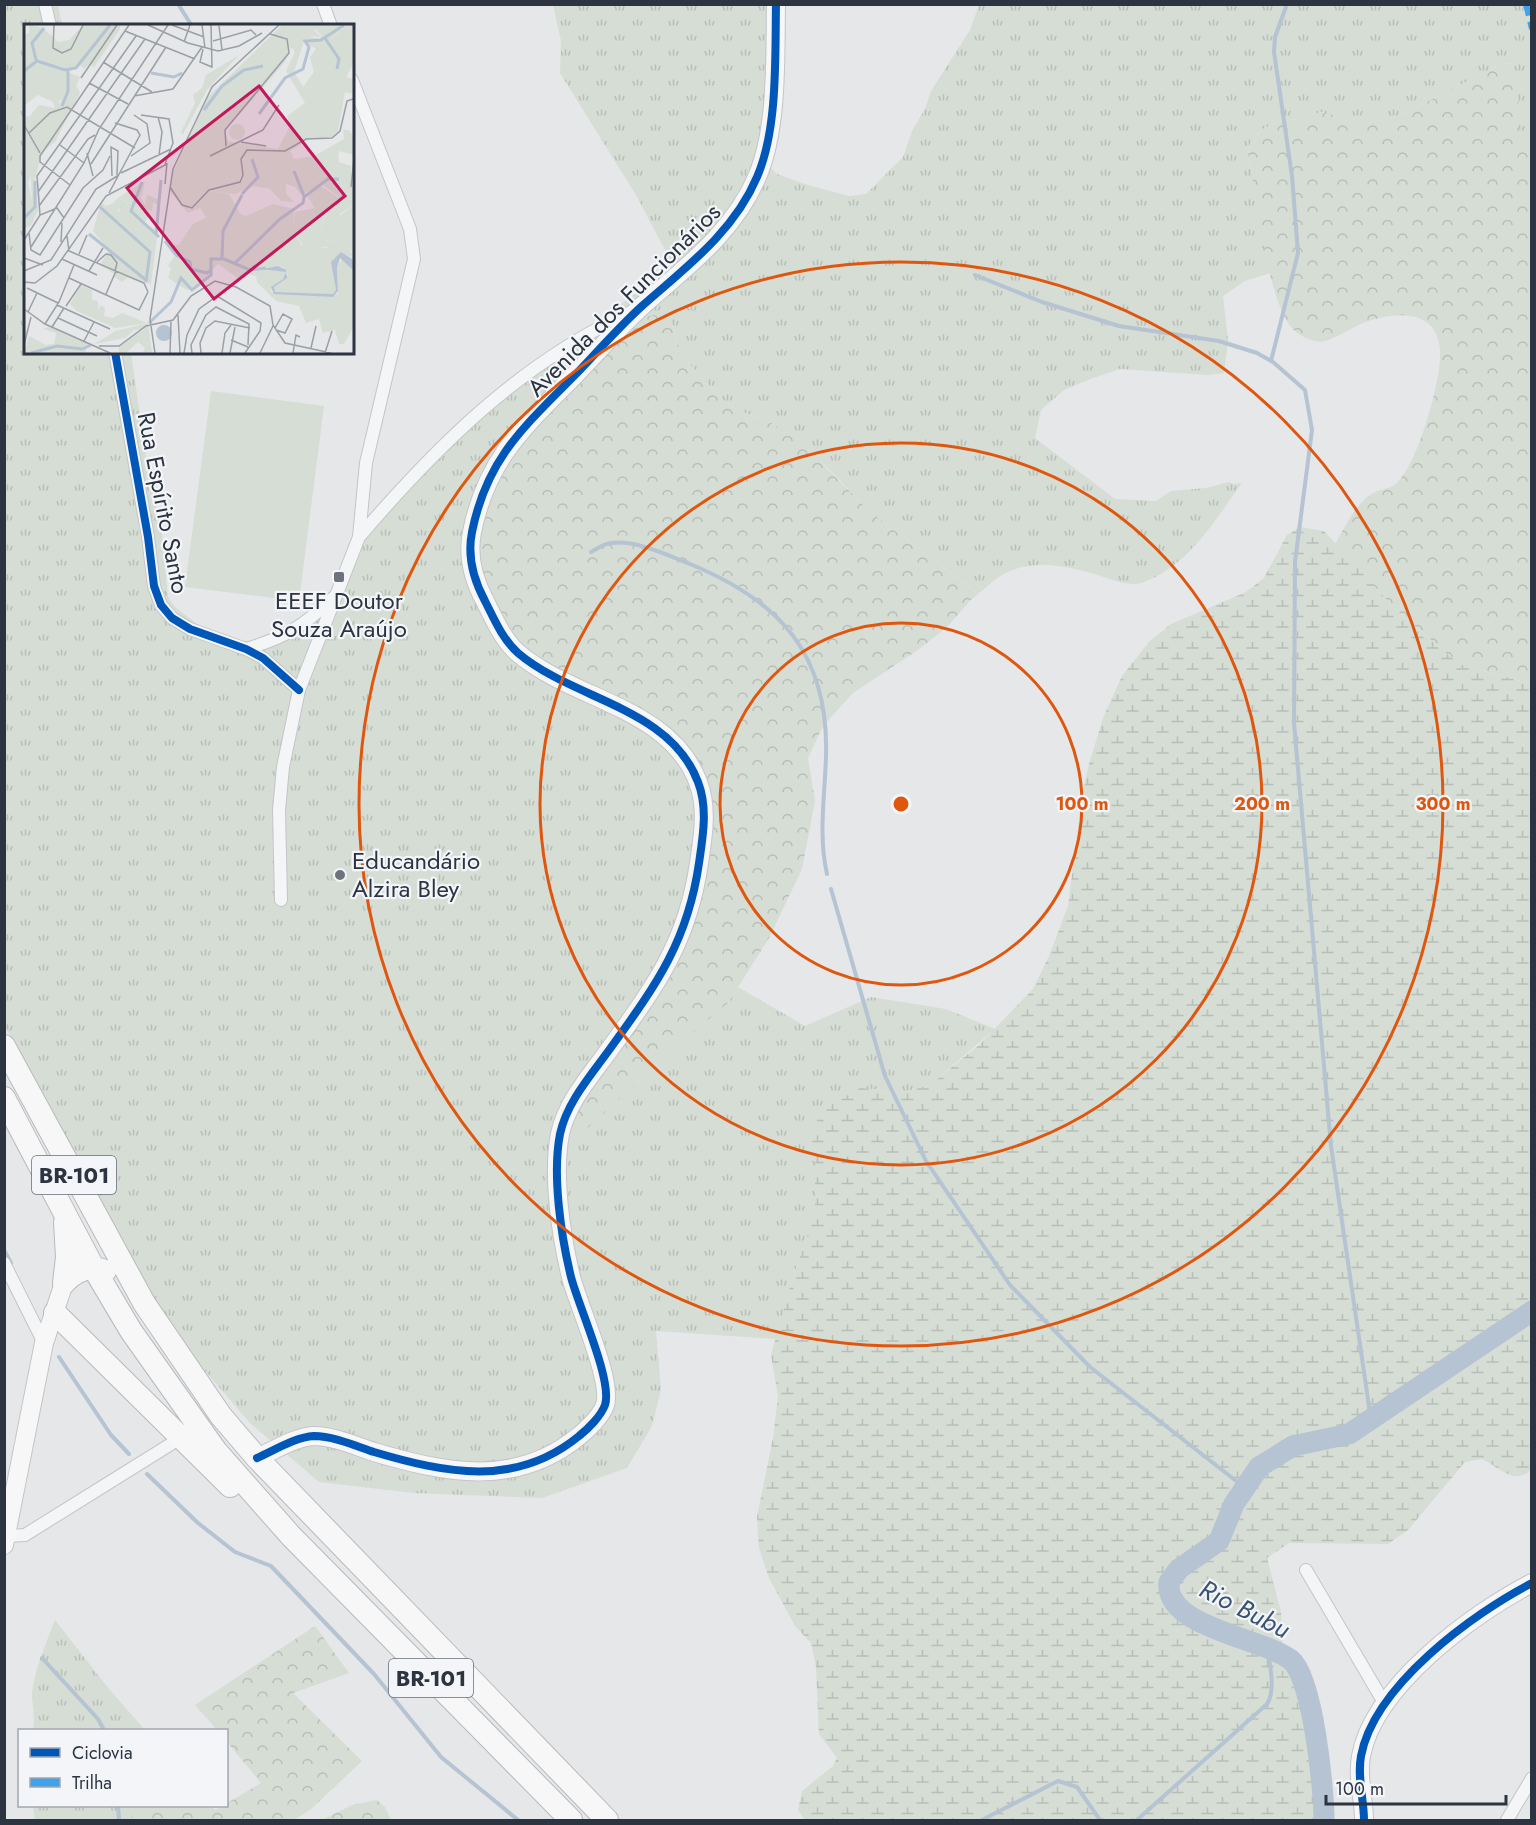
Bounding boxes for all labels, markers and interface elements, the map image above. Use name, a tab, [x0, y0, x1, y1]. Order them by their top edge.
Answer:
inset map	[24, 24, 354, 354]
street label: Avenida dos Funcionários	[519, 195, 728, 404]
street label: Rua Espírito Santo	[129, 409, 198, 597]
marker: EEEF Doutor Souza Araújo	[332, 570, 346, 584]
place label: EEEF Doutor Souza Araújo	[271, 583, 407, 646]
text: 100 m	[1055, 791, 1109, 817]
text: 200 m	[1234, 791, 1290, 817]
text: 300 m	[1415, 791, 1471, 817]
centre of rings	[891, 794, 911, 814]
place label: Educandário Alzira Bley	[352, 843, 480, 906]
marker: Educandário Alzira Bley	[333, 868, 347, 882]
road number: BR-101	[32, 1156, 116, 1194]
water label: Rio Bubu	[1193, 1570, 1297, 1648]
road number: BR-101	[389, 1659, 473, 1697]
legend	[18, 1729, 228, 1807]
text: Ciclovia	[72, 1740, 133, 1766]
scale bar	[1326, 1768, 1506, 1806]
text: Trilha	[72, 1770, 112, 1796]
text: 100 m	[1335, 1776, 1384, 1802]

